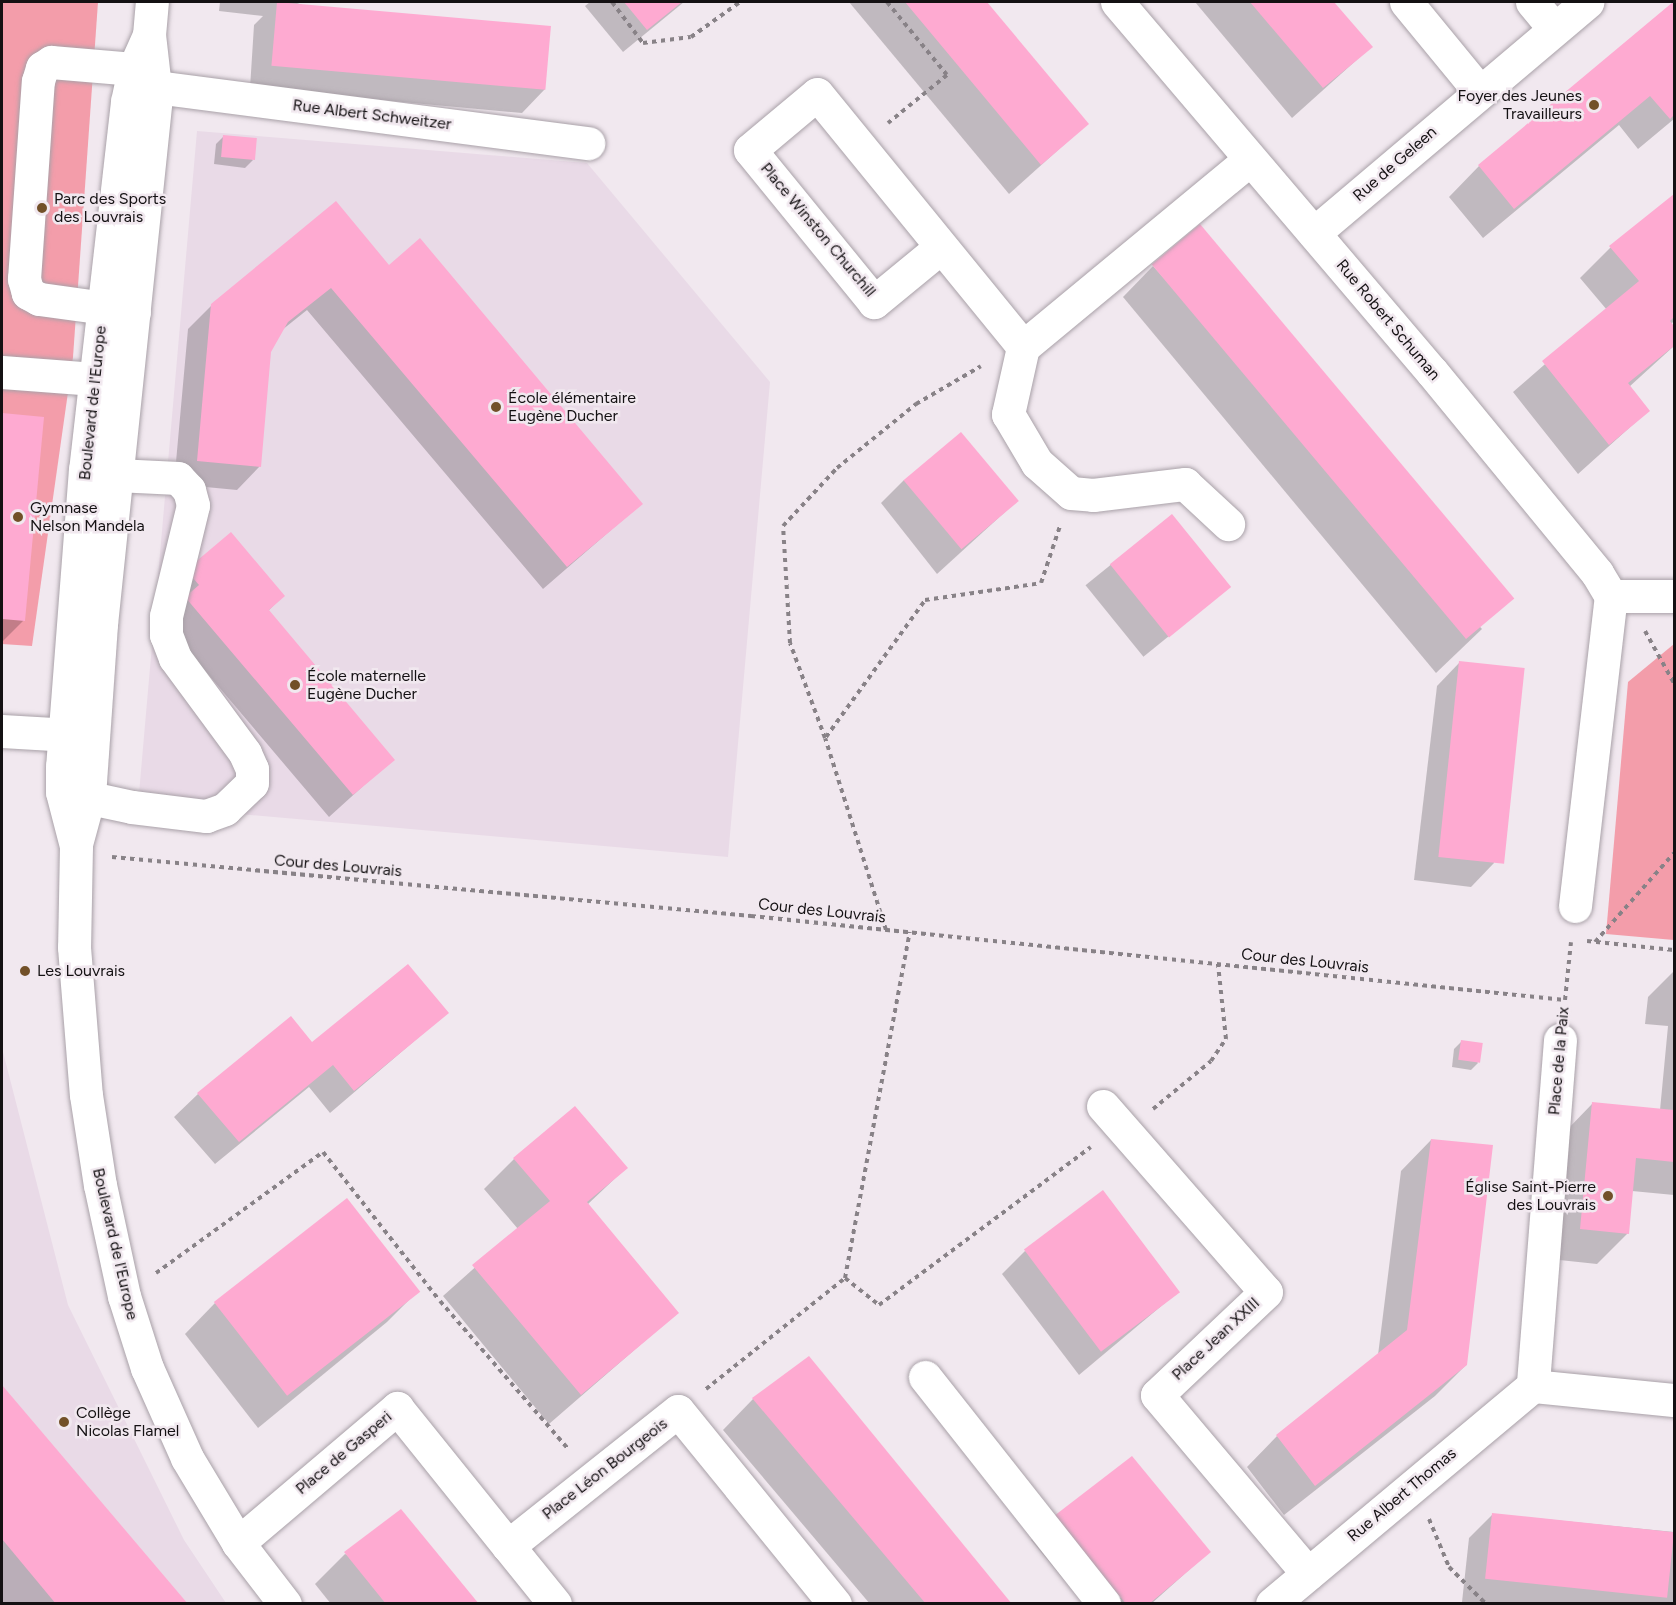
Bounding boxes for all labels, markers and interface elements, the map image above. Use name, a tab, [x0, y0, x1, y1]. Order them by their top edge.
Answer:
place label: Foyer des Jeunes Travailleurs	[1457, 86, 1582, 124]
street label: Rue Albert Schweitzer	[292, 96, 452, 134]
marker: Foyer des Jeunes Travailleurs	[1587, 98, 1601, 112]
street label: Rue de Geleen	[1349, 122, 1441, 206]
street label: Place Winston Churchill	[756, 159, 880, 301]
place label: Parc des Sports des Louvrais	[54, 189, 166, 227]
marker: Parc des Sports des Louvrais	[35, 201, 49, 215]
street label: Rue Robert Schuman	[1332, 256, 1444, 384]
street label: Boulevard de l'Europe	[75, 325, 111, 481]
place label: École élémentaire Eugène Ducher	[508, 388, 636, 426]
marker: École élémentaire Eugène Ducher	[489, 400, 503, 414]
place label: Gymnase Nelson Mandela	[30, 498, 145, 536]
marker: Gymnase Nelson Mandela	[11, 510, 25, 524]
place label: École maternelle Eugène Ducher	[307, 666, 426, 704]
marker: École maternelle Eugène Ducher	[288, 678, 302, 692]
street label: Cour des Louvrais	[273, 851, 403, 881]
street label: Cour des Louvrais	[757, 895, 887, 927]
street label: Cour des Louvrais	[1240, 945, 1370, 977]
place label: Les Louvrais	[37, 961, 125, 981]
marker: Les Louvrais	[18, 964, 32, 978]
street label: Place de la Paix	[1545, 1006, 1573, 1116]
street label: Boulevard de l'Europe	[88, 1166, 142, 1322]
place label: Église Saint-Pierre des Louvrais	[1465, 1177, 1596, 1215]
marker: Église Saint-Pierre des Louvrais	[1601, 1189, 1615, 1203]
street label: Place Jean XXIII	[1168, 1293, 1264, 1385]
place label: Collège Nicolas Flamel	[76, 1403, 179, 1441]
street label: Place de Gasperi	[292, 1407, 396, 1499]
street label: Place Léon Bourgeois	[539, 1414, 671, 1524]
marker: Collège Nicolas Flamel	[57, 1415, 71, 1429]
street label: Rue Albert Thomas	[1344, 1444, 1460, 1546]

